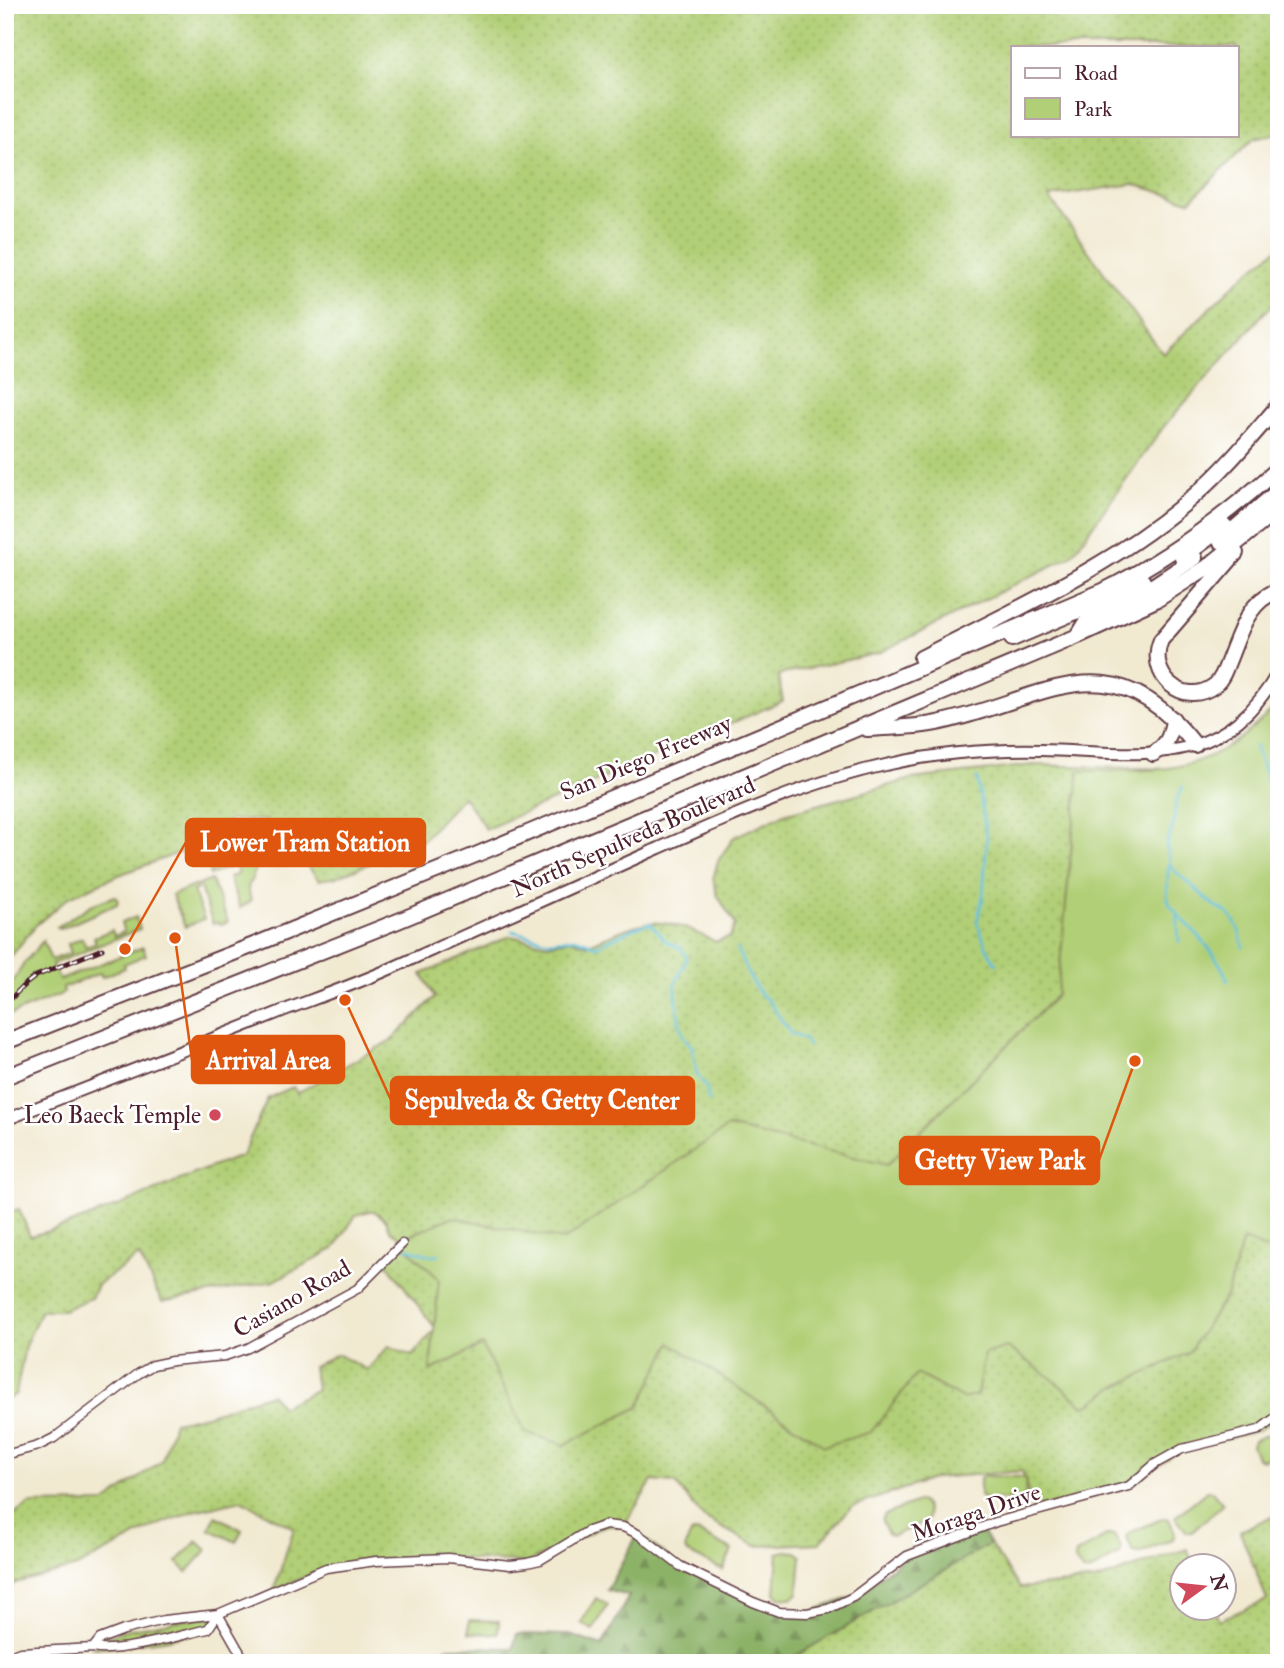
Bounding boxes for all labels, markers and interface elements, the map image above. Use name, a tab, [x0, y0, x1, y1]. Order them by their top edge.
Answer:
legend	[1011, 46, 1238, 136]
text: Road	[1074, 60, 1119, 87]
text: Park	[1074, 96, 1112, 123]
street label: San Diego Freeway	[556, 708, 737, 808]
street label: North Sepulveda Boulevard	[506, 769, 760, 905]
callout: Lower Tram Station	[186, 819, 425, 866]
text: Lower Tram Station	[200, 827, 411, 859]
callout: Arrival Area	[192, 1036, 344, 1083]
text: Arrival Area	[205, 1045, 331, 1077]
callout: Sepulveda & Getty Center	[391, 1077, 694, 1124]
text: Sepulveda & Getty Center	[404, 1085, 680, 1118]
place label: Leo Baeck Temple	[24, 1100, 201, 1131]
marker: Leo Baeck Temple	[207, 1107, 223, 1123]
callout: Getty View Park	[900, 1137, 1099, 1184]
text: Getty View Park	[914, 1145, 1086, 1178]
street label: Casiano Road	[228, 1253, 357, 1345]
street label: Moraga Drive	[907, 1476, 1045, 1550]
north arrow	[1168, 1552, 1238, 1622]
text: N	[1204, 1571, 1233, 1595]

